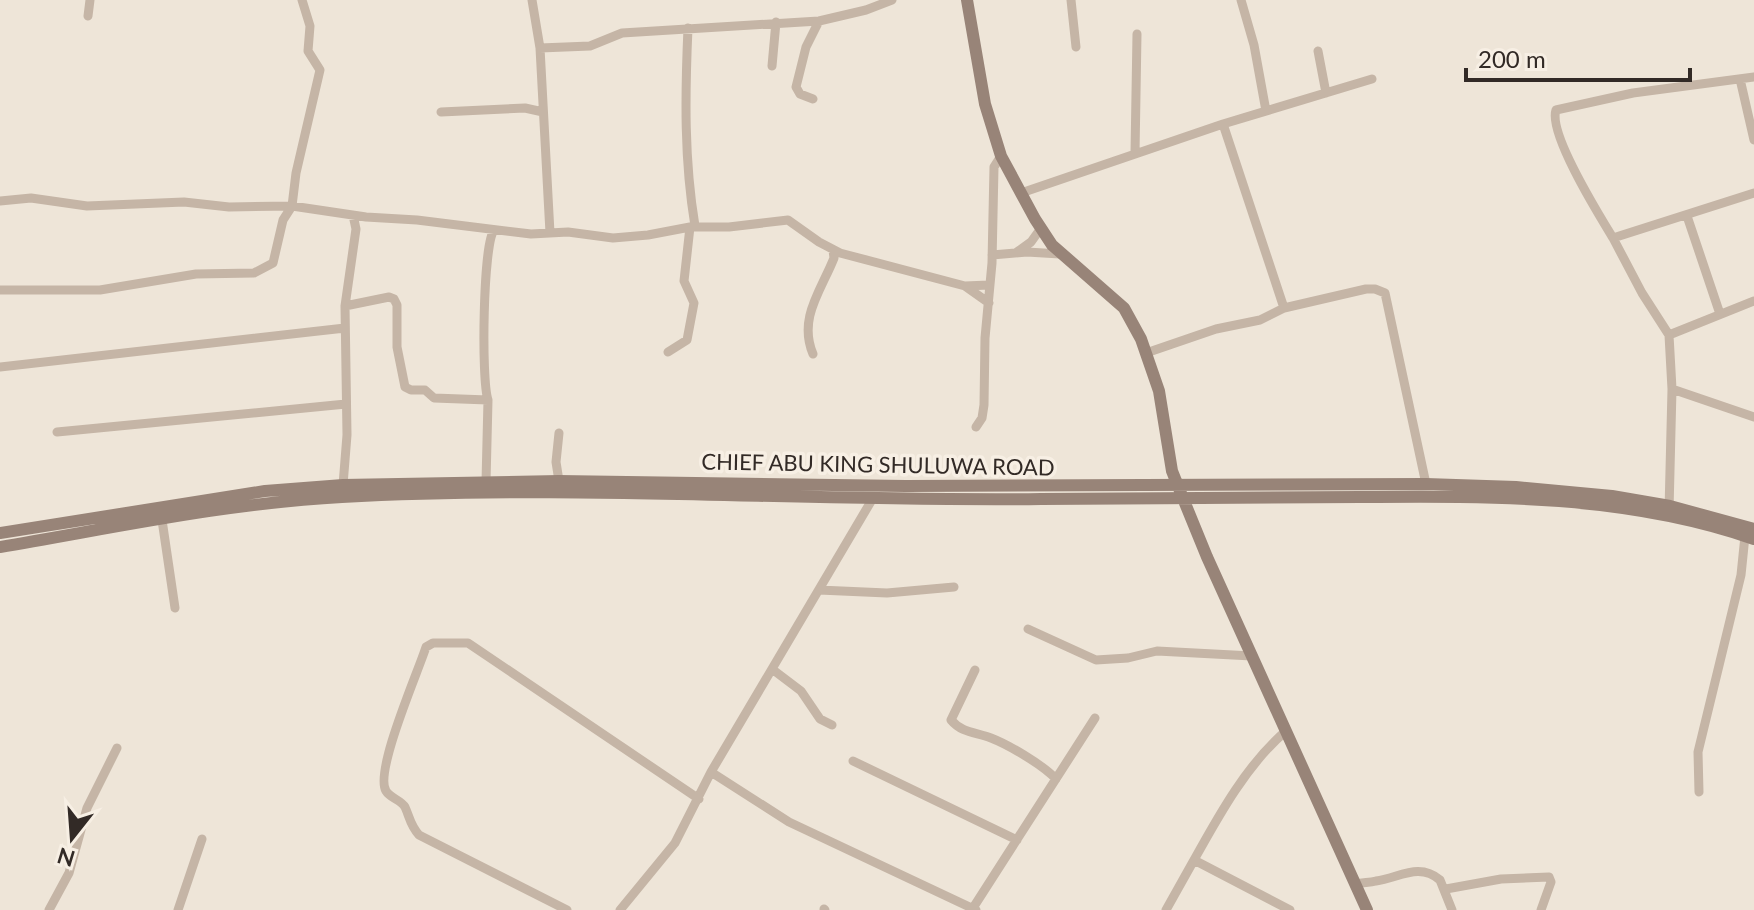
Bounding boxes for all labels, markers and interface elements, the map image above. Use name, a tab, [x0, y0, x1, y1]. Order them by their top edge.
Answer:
scale bar	[1466, 32, 1690, 82]
text: 200 m	[1478, 44, 1546, 73]
street label: CHIEF ABU KING SHULUWA ROAD	[701, 447, 1055, 481]
north arrow	[32, 798, 112, 878]
text: N	[54, 842, 78, 873]

